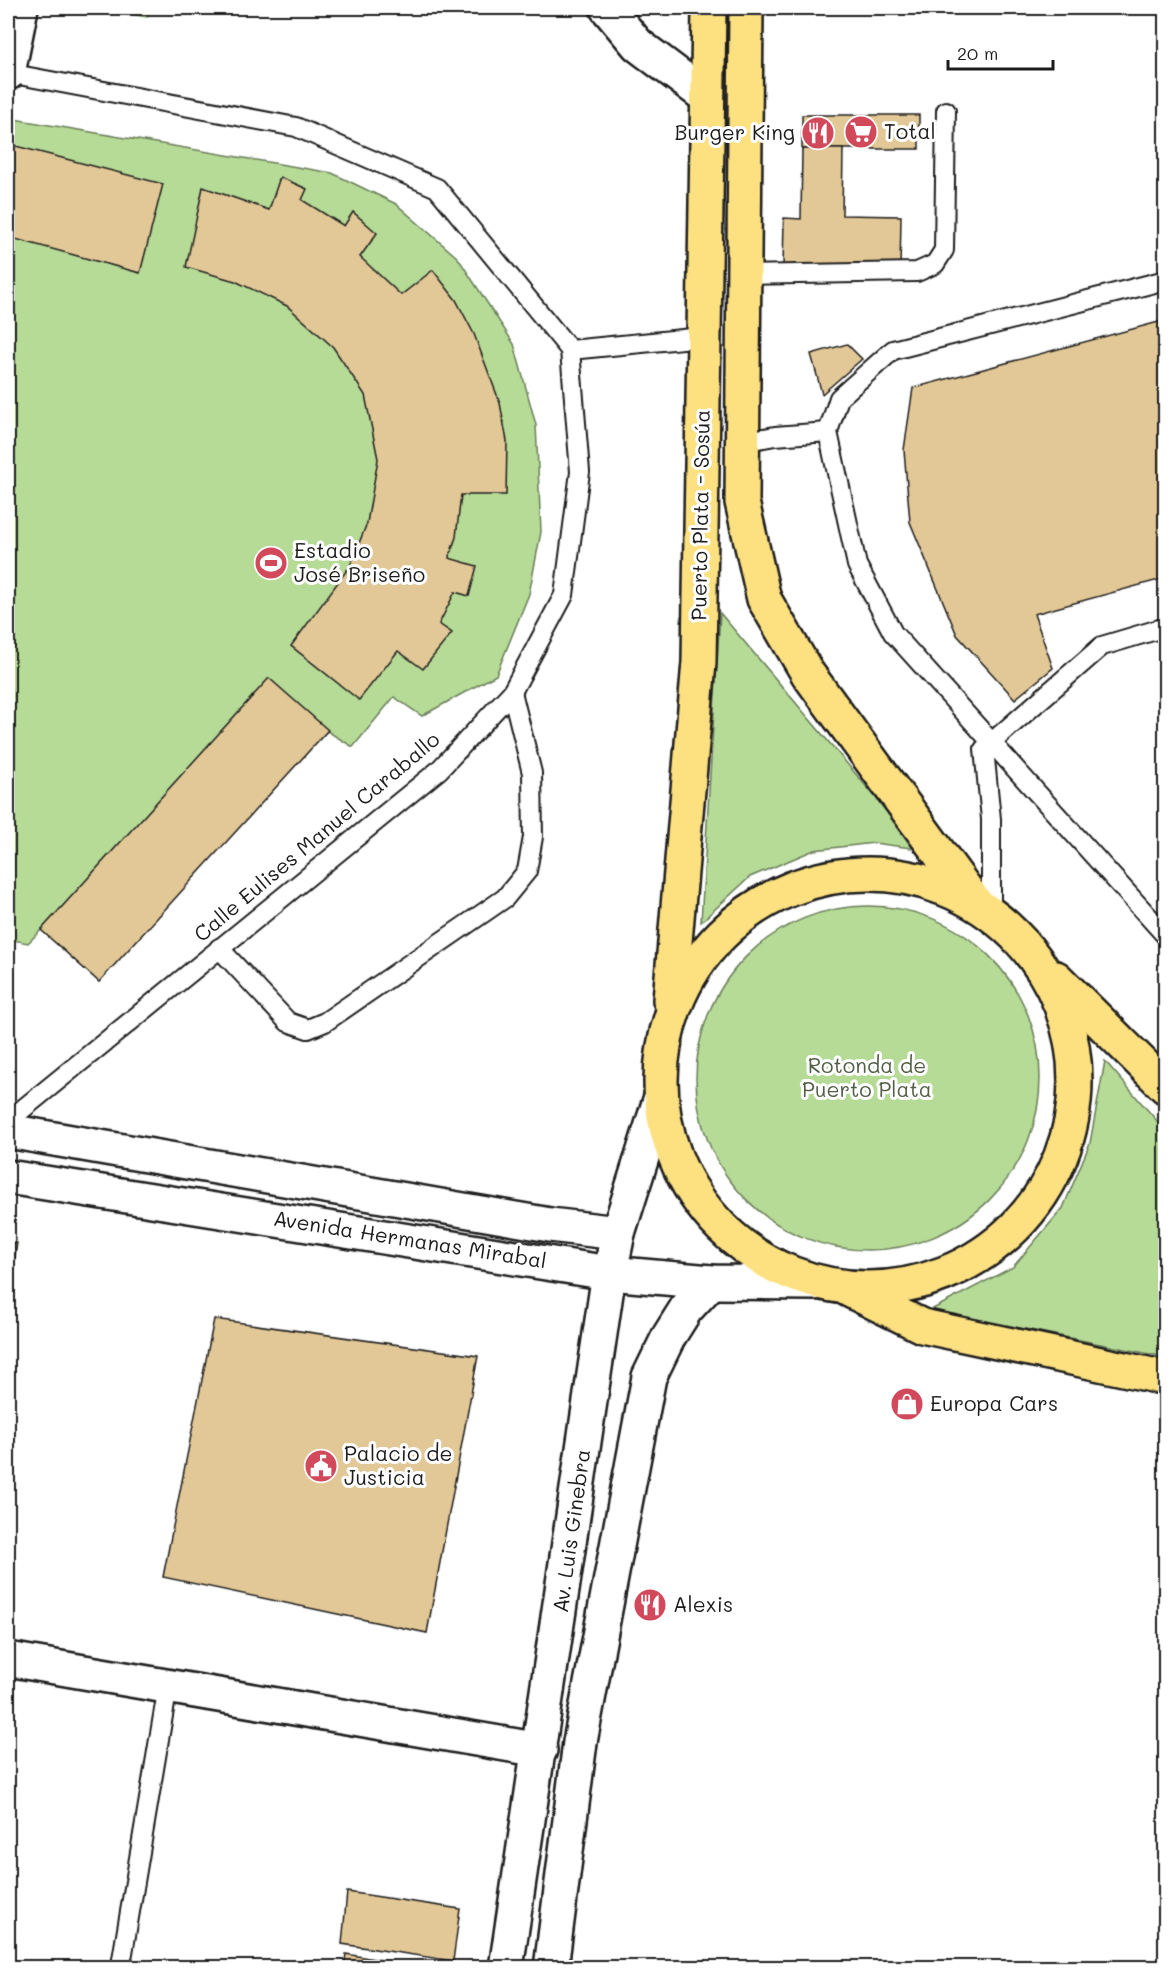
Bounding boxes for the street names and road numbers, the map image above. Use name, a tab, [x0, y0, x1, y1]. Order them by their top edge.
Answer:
street label: Puerto Plata - Sosúa	[684, 409, 715, 621]
street label: Calle Eulises Manuel Caraballo	[188, 725, 445, 947]
street label: Avenida Hermanas Mirabal	[272, 1204, 549, 1273]
street label: Av. Luis Ginebra	[546, 1447, 595, 1614]

